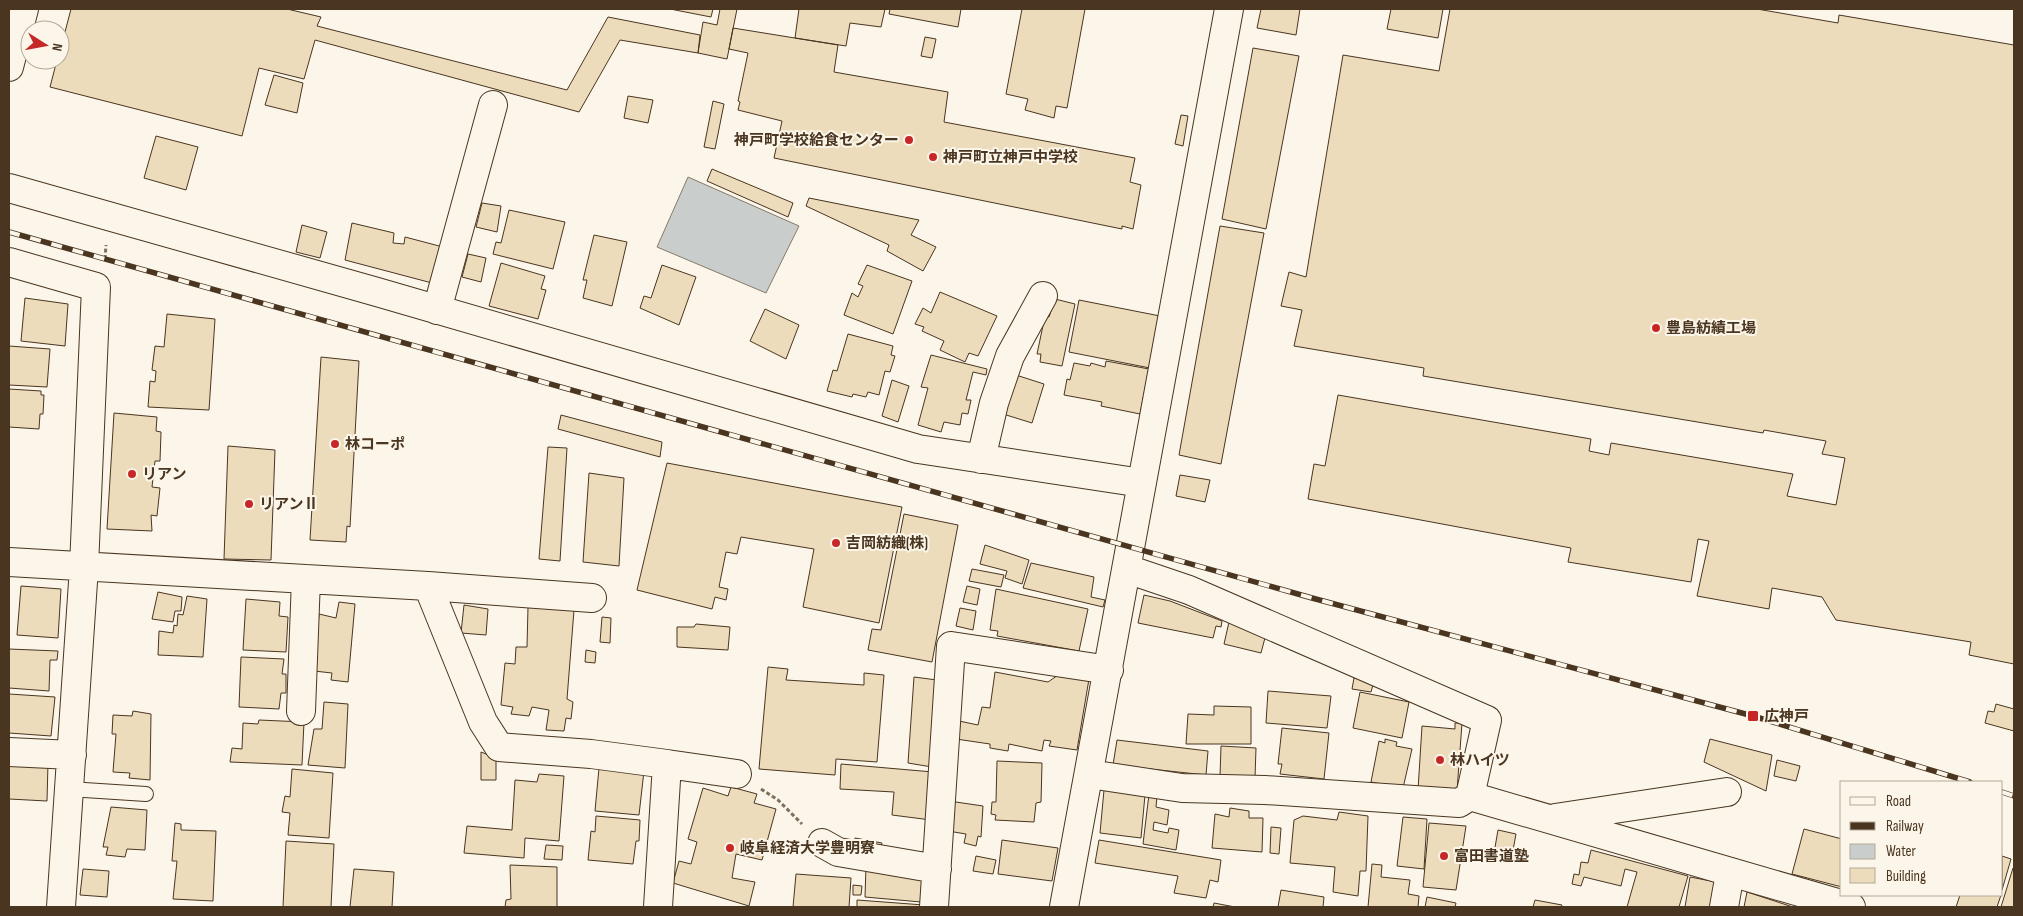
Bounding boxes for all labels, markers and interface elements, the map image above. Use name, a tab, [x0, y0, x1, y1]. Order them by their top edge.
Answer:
north arrow	[20, 20, 70, 70]
text: N	[48, 42, 66, 53]
place label: 神戸町学校給食センター	[733, 131, 899, 150]
marker: 神戸町学校給食センター	[903, 134, 915, 146]
place label: 神戸町立神戸中学校	[942, 148, 1078, 167]
marker: 神戸町立神戸中学校	[927, 151, 939, 163]
place label: 豊島紡績工場	[1666, 319, 1756, 338]
marker: 豊島紡績工場	[1650, 322, 1662, 334]
place label: 林コーポ	[345, 435, 405, 454]
marker: 林コーポ	[329, 438, 341, 450]
place label: リアン	[142, 465, 186, 484]
marker: リアン	[126, 468, 138, 480]
place label: リアンⅡ	[259, 495, 318, 514]
marker: リアンⅡ	[243, 498, 255, 510]
place label: 吉岡紡織(株)	[846, 534, 928, 553]
marker: 吉岡紡織(株)	[830, 537, 842, 549]
place label: 広神戸	[1764, 707, 1809, 726]
marker: 広神戸	[1746, 709, 1760, 723]
place label: 林ハイツ	[1450, 751, 1510, 770]
marker: 林ハイツ	[1434, 754, 1446, 766]
legend	[1840, 781, 2003, 896]
text: Road	[1886, 792, 1911, 811]
text: Railway	[1886, 817, 1924, 836]
place label: 岐阜経済大学豊明寮	[740, 839, 875, 858]
marker: 岐阜経済大学豊明寮	[724, 842, 736, 854]
text: Water	[1886, 842, 1917, 861]
place label: 富田書道塾	[1454, 847, 1529, 866]
marker: 富田書道塾	[1438, 850, 1450, 862]
text: Building	[1886, 867, 1926, 886]

